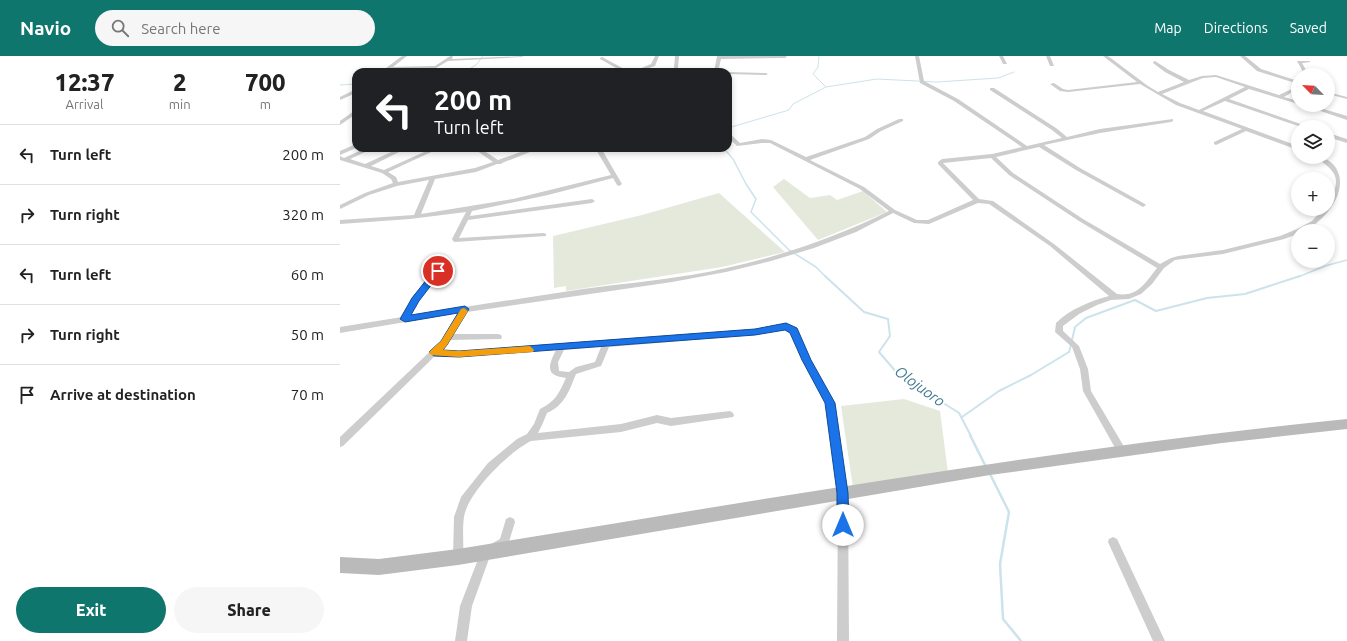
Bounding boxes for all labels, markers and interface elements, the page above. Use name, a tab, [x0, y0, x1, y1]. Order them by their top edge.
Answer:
search box	[95, 10, 375, 46]
text: Navio	[20, 17, 71, 39]
icon: search	[109, 17, 131, 39]
text: Search here	[141, 20, 220, 37]
text: Map	[1154, 20, 1182, 36]
text: Directions	[1204, 20, 1268, 36]
text: Saved	[1290, 20, 1327, 36]
north arrow	[1291, 68, 1335, 112]
map controls	[1291, 68, 1335, 268]
text: 12:37	[54, 69, 114, 96]
text: 2	[173, 69, 186, 96]
text: 700	[245, 69, 286, 96]
icon: left	[368, 84, 420, 136]
text: 200 m	[434, 84, 512, 115]
text: Arrival	[65, 97, 103, 111]
text: min	[169, 97, 191, 111]
text: m	[260, 97, 271, 111]
text: Turn left	[434, 117, 504, 137]
button: layers	[1291, 120, 1335, 164]
icon: left	[16, 144, 38, 166]
text: Turn left	[50, 146, 111, 163]
text: 200 m	[282, 146, 324, 163]
button: +	[1291, 172, 1335, 216]
icon: right	[16, 204, 38, 226]
text: Turn right	[50, 206, 120, 223]
text: 320 m	[282, 206, 324, 223]
button: −	[1291, 224, 1335, 268]
pin	[421, 254, 455, 288]
icon: arrive	[427, 260, 449, 282]
icon: left	[16, 264, 38, 286]
text: Turn left	[50, 266, 111, 283]
text: 60 m	[291, 266, 324, 283]
icon: right	[16, 324, 38, 346]
text: Turn right	[50, 326, 120, 343]
text: 50 m	[291, 326, 324, 343]
water label: Olojuoro	[892, 362, 948, 410]
icon: arrive	[16, 384, 38, 406]
text: Arrive at destination	[50, 386, 196, 403]
text: 70 m	[291, 386, 324, 403]
position arrow	[822, 504, 864, 546]
button: Exit	[16, 587, 166, 633]
button: Share	[174, 587, 324, 633]

